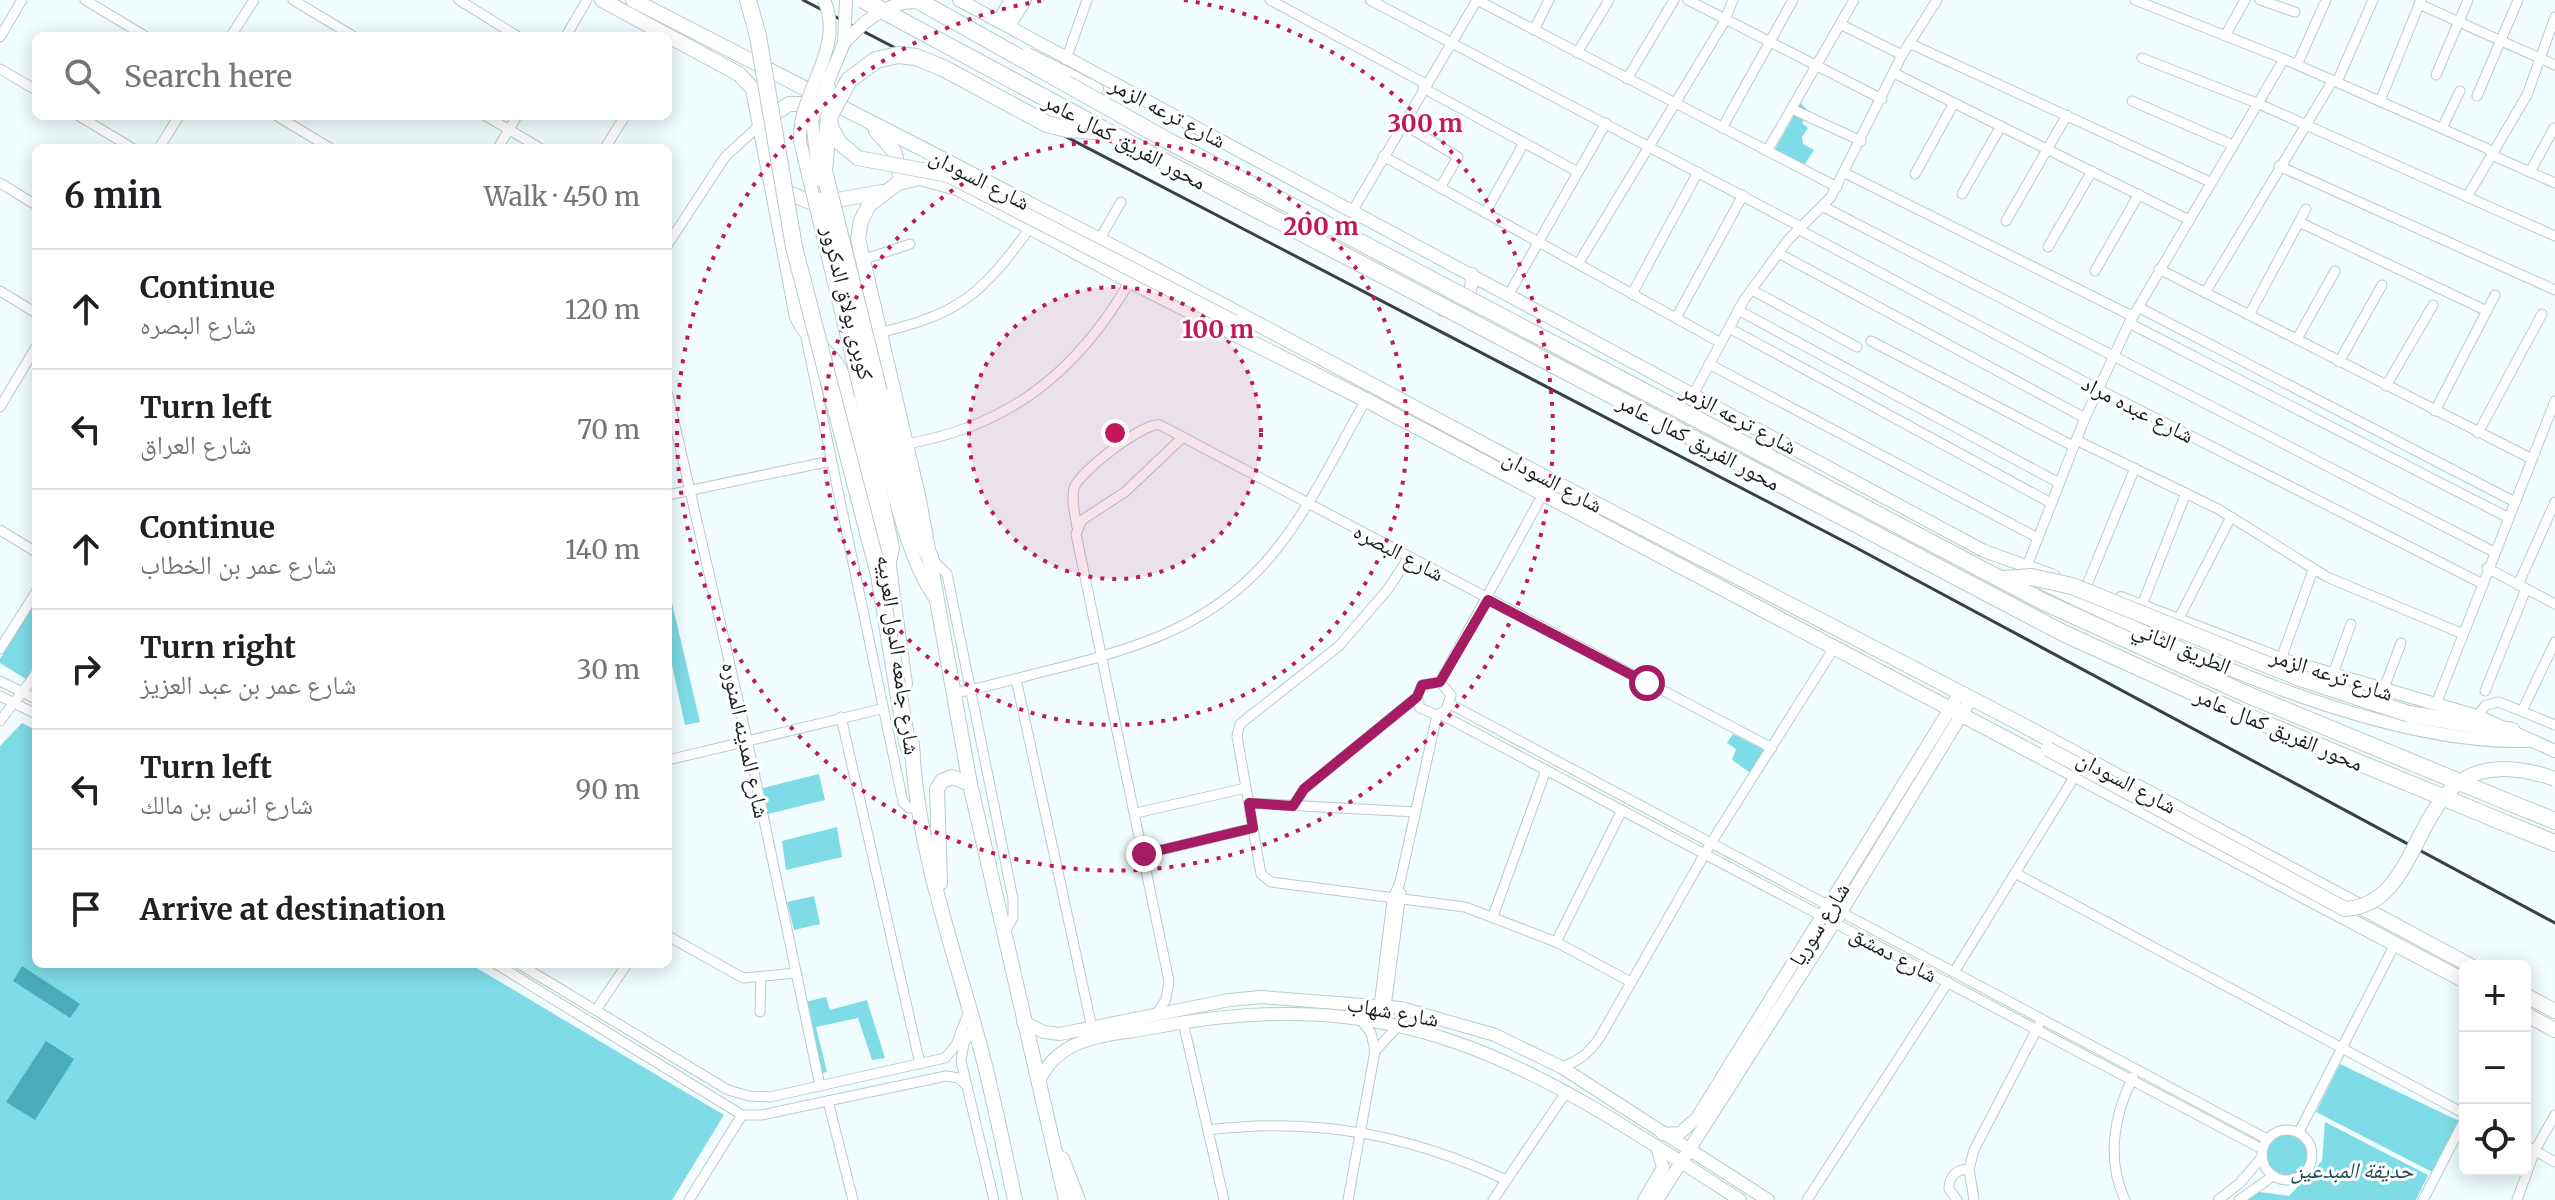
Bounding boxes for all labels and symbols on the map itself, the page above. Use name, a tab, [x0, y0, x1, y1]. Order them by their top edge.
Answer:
street label: شارع ترعه الزمر	[1104, 69, 1231, 154]
street label: محور الفريق كمال عامر	[1038, 86, 1211, 196]
text: 300 m	[1387, 108, 1463, 139]
street label: شارع السودان	[925, 142, 1035, 216]
text: 200 m	[1283, 211, 1359, 242]
street label: كوبرى بولاق الدكرور	[815, 222, 881, 383]
text: 100 m	[1182, 314, 1254, 345]
street label: شارع عبده مراد	[2077, 369, 2199, 449]
street label: شارع ترعه الزمر	[1675, 375, 1802, 460]
street label: محور الفريق كمال عامر	[1612, 387, 1785, 497]
centre of rings	[1101, 419, 1129, 447]
street label: شارع السودان	[1498, 443, 1608, 519]
street label: شارع البصره	[1349, 517, 1449, 587]
street label: شارع جامعه الدول العربيه	[871, 553, 927, 757]
street label: الطريق الثاني	[2127, 614, 2235, 684]
street label: شارع ترعه الزمر	[2266, 641, 2397, 707]
street label: شارع المدينه المنوره	[716, 659, 776, 821]
route start	[1629, 665, 1665, 701]
street label: محور الفريق كمال عامر	[2190, 680, 2368, 777]
street label: شارع السودان	[2072, 744, 2182, 820]
route end	[1126, 836, 1162, 872]
street label: شارع سوريا	[1782, 877, 1856, 971]
street label: شارع دمشق	[1846, 919, 1942, 989]
street label: شارع شهاب	[1345, 989, 1441, 1033]
park label: حديقة المبدعين	[2290, 1156, 2415, 1184]

